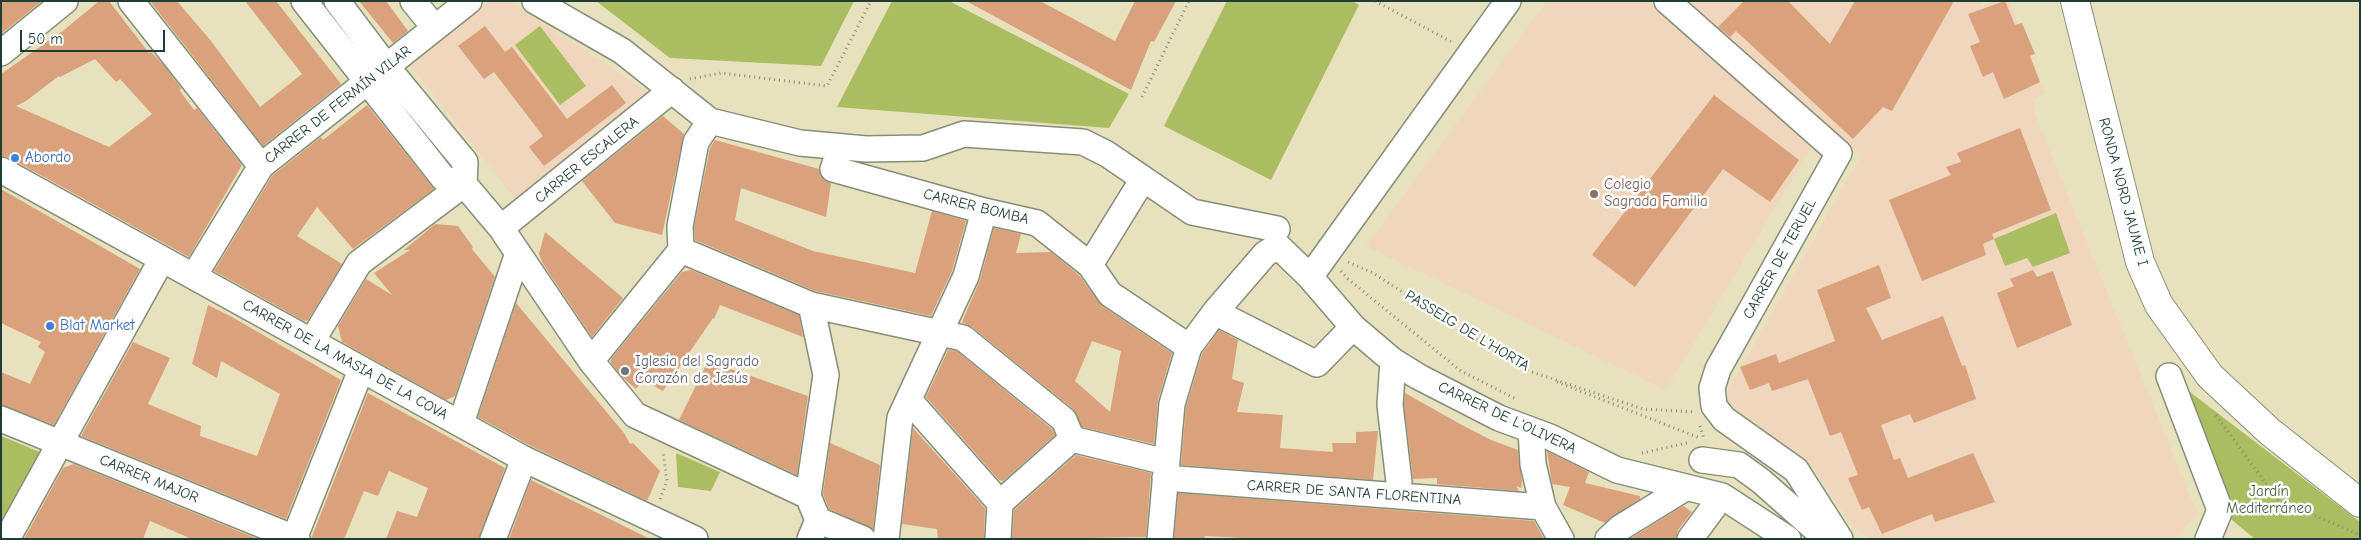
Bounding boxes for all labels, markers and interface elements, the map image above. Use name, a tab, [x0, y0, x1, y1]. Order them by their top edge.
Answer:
scale bar	[22, 20, 168, 52]
text: 50 m	[28, 30, 63, 48]
street label: CARRER DE FERMÍN VILAR	[261, 42, 415, 168]
street label: CARRER ESCALERA	[532, 113, 642, 207]
street label: RONDA NORD JAUME I	[2095, 116, 2151, 268]
place label: Abordo	[25, 149, 71, 167]
marker: Abordo	[9, 152, 21, 164]
place label: Colegio Sagrada Familia	[1604, 176, 1708, 211]
street label: CARRER BOMBA	[921, 185, 1031, 229]
marker: Colegio Sagrada Familia	[1588, 188, 1600, 200]
street label: CARRER DE TERUEL	[1739, 196, 1821, 322]
street label: PASSEIG DE L'HORTA	[1402, 287, 1532, 375]
street label: CARRER DE LA MASIA DE LA COVA	[239, 296, 451, 424]
place label: Blat Market	[60, 317, 135, 335]
marker: Blat Market	[44, 320, 56, 332]
place label: Iglesia del Sagrado Corazón de Jesús	[635, 353, 759, 388]
marker: Iglesia del Sagrado Corazón de Jesús	[619, 365, 631, 377]
street label: CARRER DE L'OLIVERA	[1435, 378, 1579, 458]
street label: CARRER MAJOR	[97, 451, 201, 507]
street label: CARRER DE SANTA FLORENTINA	[1246, 477, 1462, 509]
park label: Jardín Mediterráneo	[2226, 483, 2312, 518]

